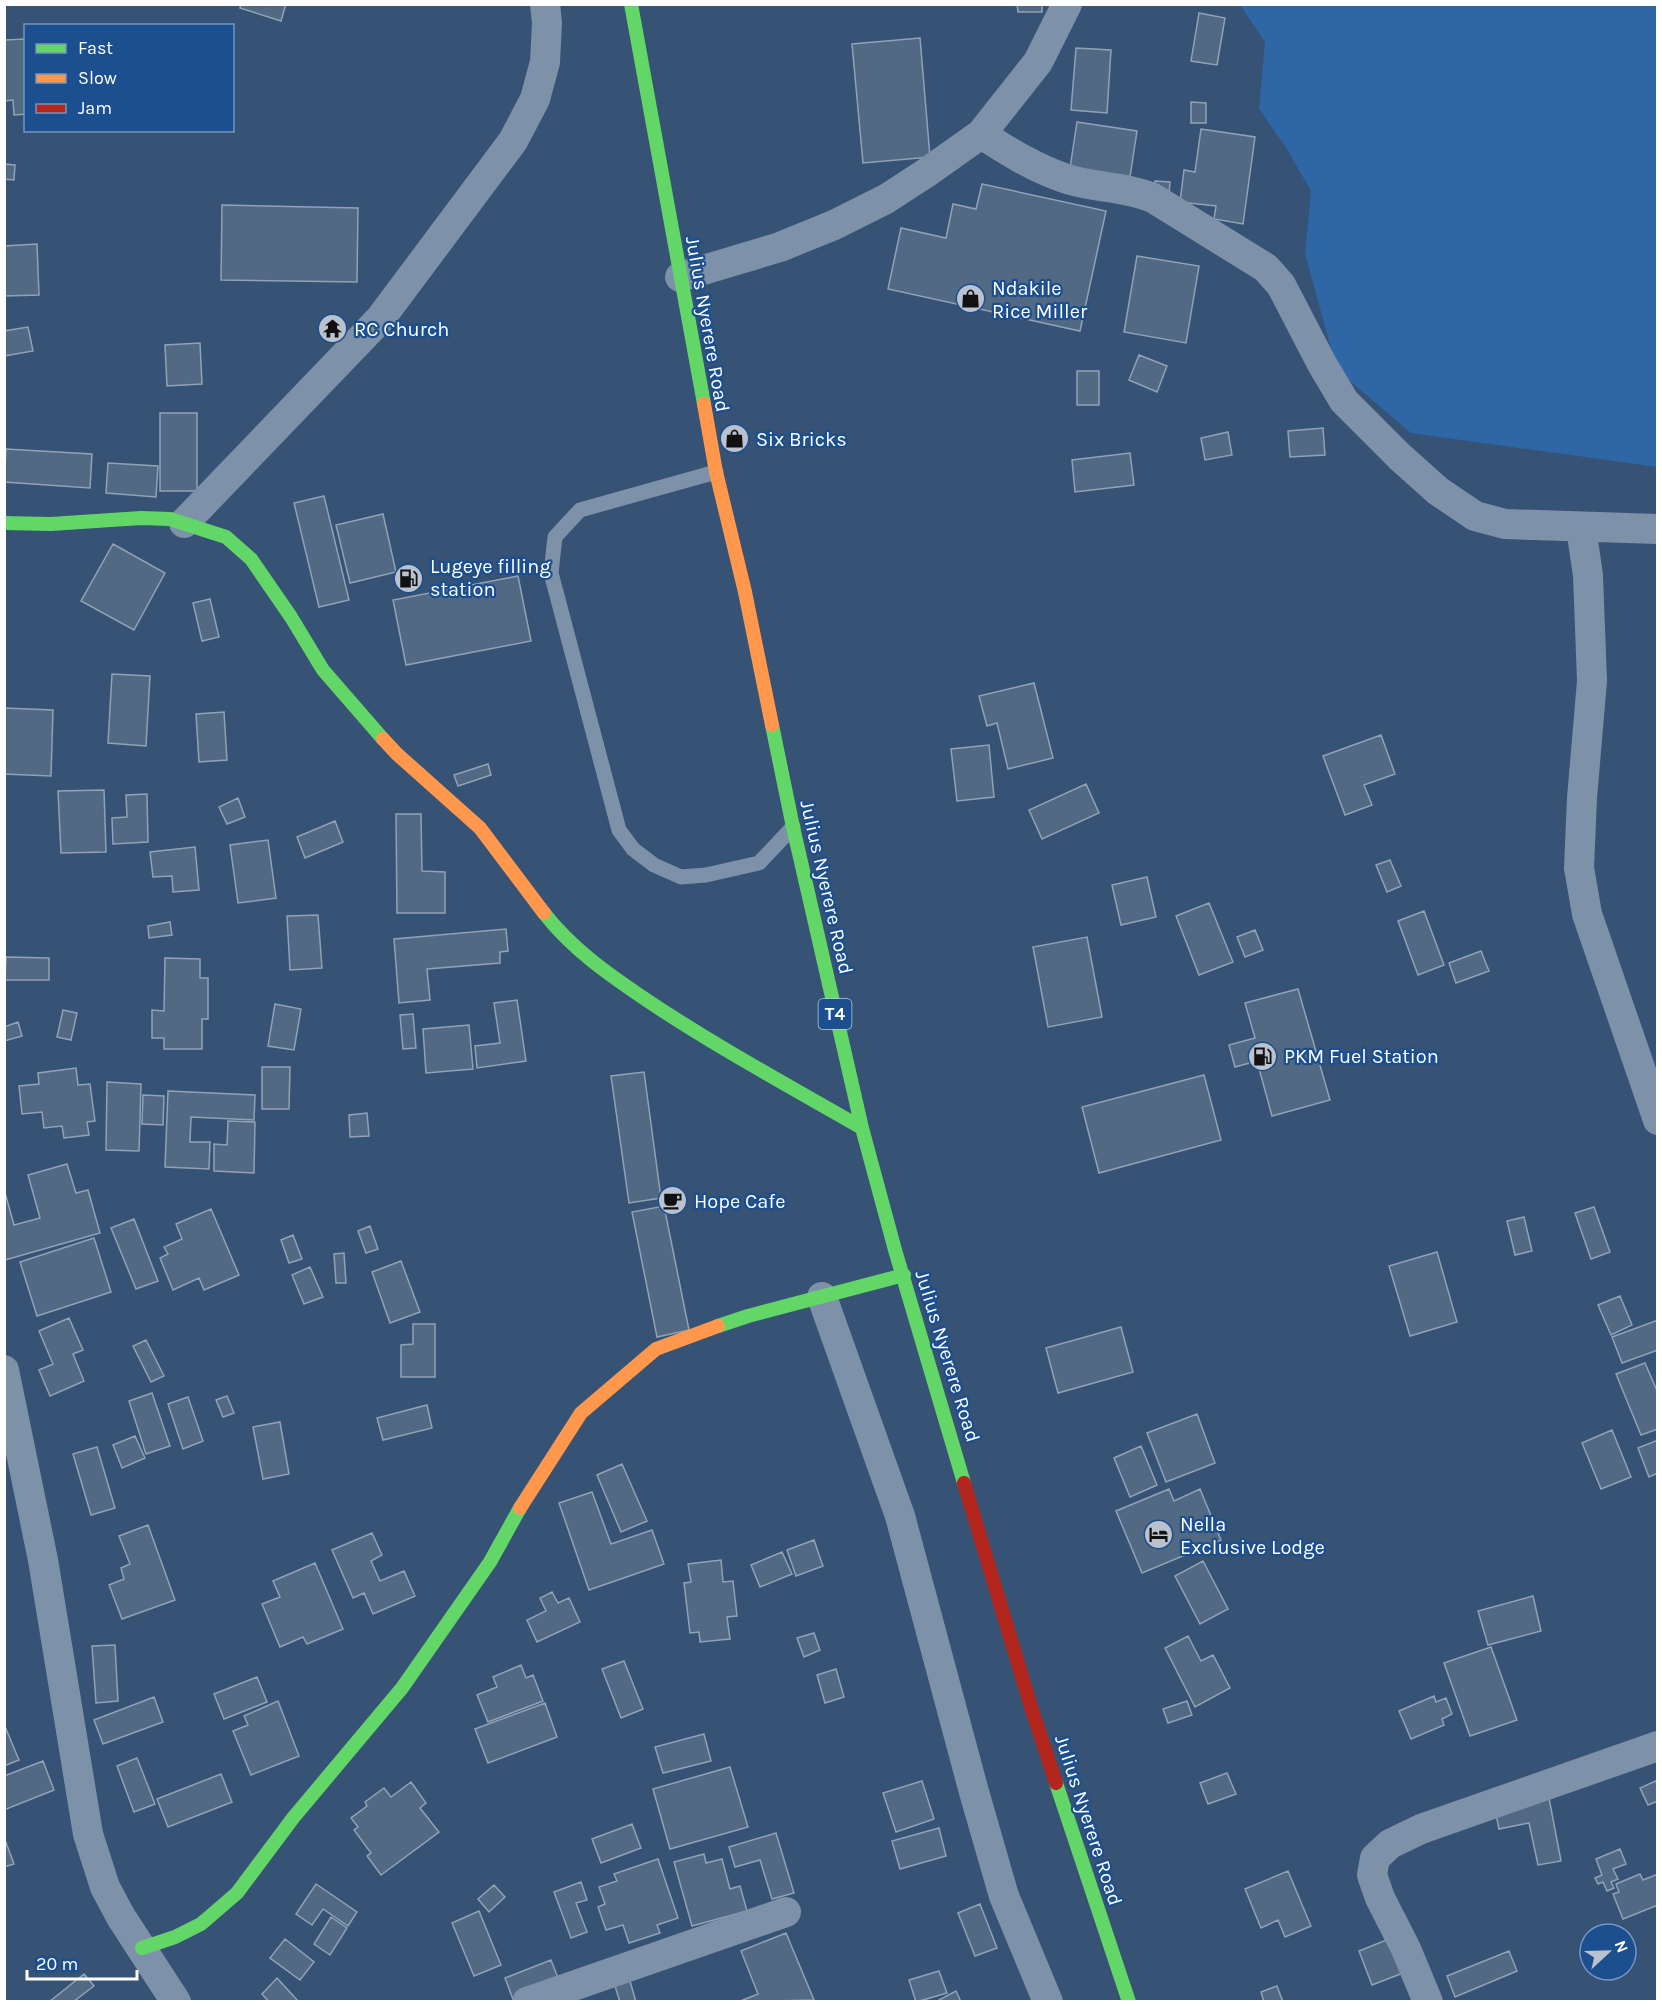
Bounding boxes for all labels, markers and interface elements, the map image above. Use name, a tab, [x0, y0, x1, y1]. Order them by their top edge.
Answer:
legend	[24, 24, 234, 132]
text: Fast	[78, 37, 113, 59]
text: Slow	[78, 67, 117, 89]
text: Jam	[78, 97, 112, 119]
street label: Julius Nyerere Road	[681, 234, 734, 414]
place label: Ndakile Rice Miller	[992, 277, 1088, 323]
shop icon: Ndakile Rice Miller	[955, 283, 987, 315]
temple icon: RC Church	[317, 313, 349, 345]
place label: RC Church	[354, 318, 449, 341]
shop icon: Six Bricks	[719, 423, 751, 455]
place label: Six Bricks	[756, 428, 847, 451]
place label: Lugeye filling station	[430, 555, 551, 601]
fuel station icon: Lugeye filling station	[393, 562, 425, 594]
street label: Julius Nyerere Road	[795, 798, 858, 977]
road number: T4	[818, 999, 852, 1029]
fuel station icon: PKM Fuel Station	[1247, 1040, 1279, 1072]
place label: PKM Fuel Station	[1284, 1045, 1439, 1068]
cafe icon: Hope Cafe	[657, 1185, 689, 1217]
place label: Hope Cafe	[694, 1190, 785, 1213]
street label: Julius Nyerere Road	[910, 1268, 985, 1445]
place label: Nella Exclusive Lodge	[1180, 1513, 1325, 1559]
hotel icon: Nella Exclusive Lodge	[1143, 1519, 1175, 1551]
street label: Julius Nyerere Road	[1050, 1732, 1127, 1908]
north arrow	[1578, 1922, 1638, 1982]
text: N	[1610, 1938, 1632, 1955]
scale bar	[27, 1943, 136, 1981]
text: 20 m	[36, 1953, 78, 1975]

